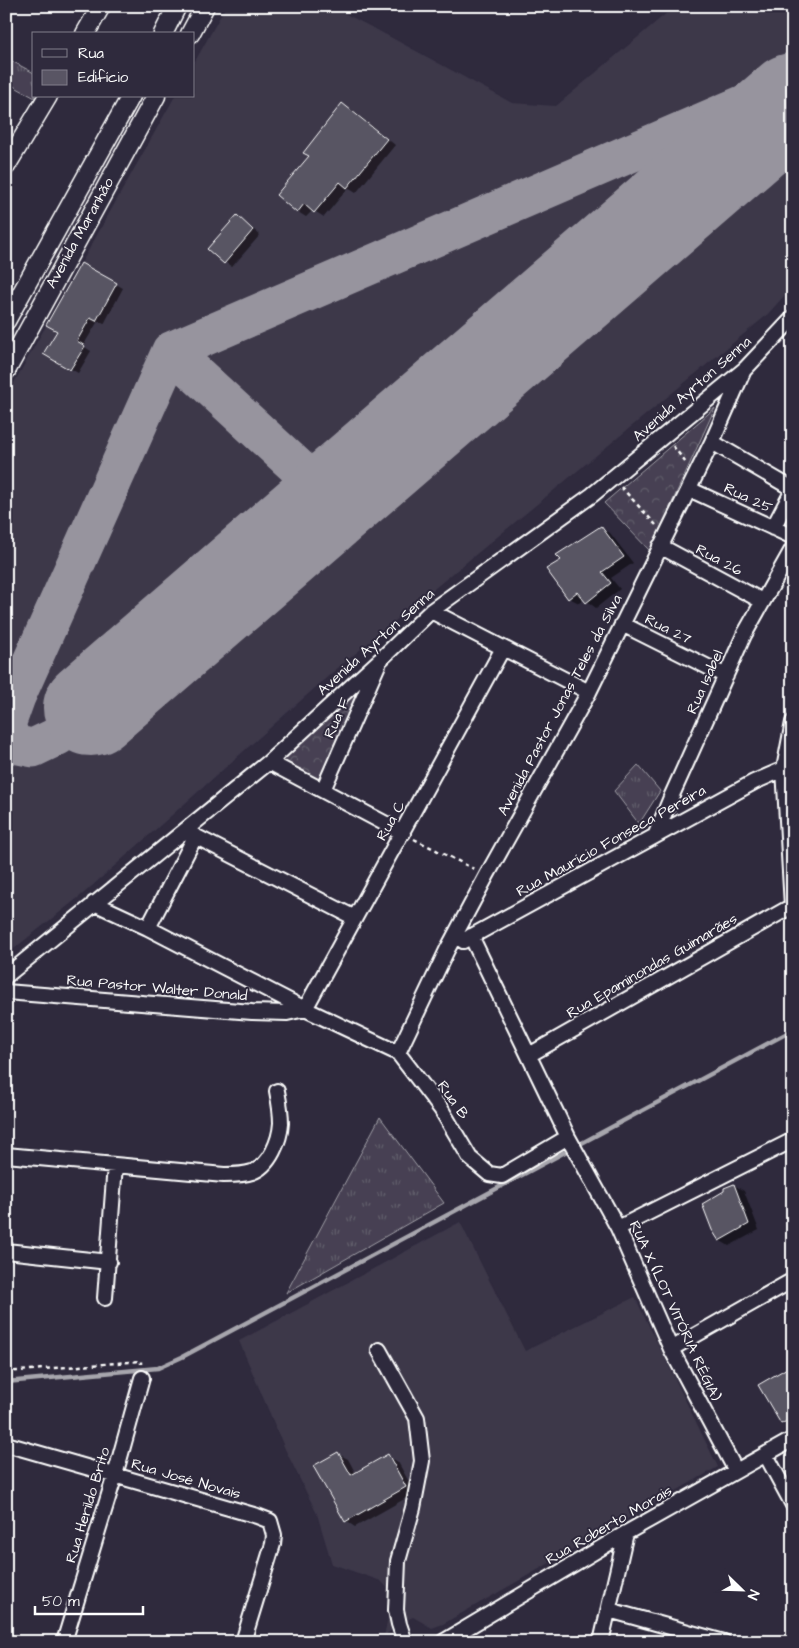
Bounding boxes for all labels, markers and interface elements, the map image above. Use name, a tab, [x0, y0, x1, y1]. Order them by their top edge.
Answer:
legend	[32, 32, 195, 98]
text: Rua	[78, 43, 104, 64]
text: Edifício	[78, 67, 129, 88]
street label: Avenida Maranhão	[41, 173, 119, 292]
street label: Avenida Ayrton Senna	[628, 331, 757, 447]
street label: Rua 25	[720, 478, 776, 518]
street label: Rua 26	[692, 539, 747, 581]
street label: Avenida Ayrton Senna	[313, 583, 440, 701]
street label: Avenida Pastor Jonas Teles da Silva	[493, 590, 628, 819]
street label: Rua 27	[641, 609, 695, 649]
street label: Rua Isabel	[682, 647, 728, 717]
street label: Rua F	[319, 694, 355, 742]
street label: Rua Maurício Fonseca Pereira	[512, 780, 710, 902]
street label: Rua C	[371, 797, 411, 845]
street label: Rua Epaminondas Guimarães	[563, 908, 742, 1024]
street label: Rua Pastor Walter Donald	[66, 970, 249, 1006]
street label: Rua B	[432, 1077, 474, 1124]
street label: RUA X (LOT VITÓRIA RÉGIA)	[624, 1217, 726, 1405]
street label: Rua Herildo Brito	[60, 1444, 116, 1565]
street label: Rua José Novais	[129, 1453, 244, 1505]
street label: Rua Roberto Morais	[542, 1480, 677, 1570]
north arrow	[716, 1566, 766, 1616]
scale bar	[35, 1583, 142, 1615]
text: N	[742, 1587, 764, 1603]
text: 50 m	[42, 1591, 80, 1612]

